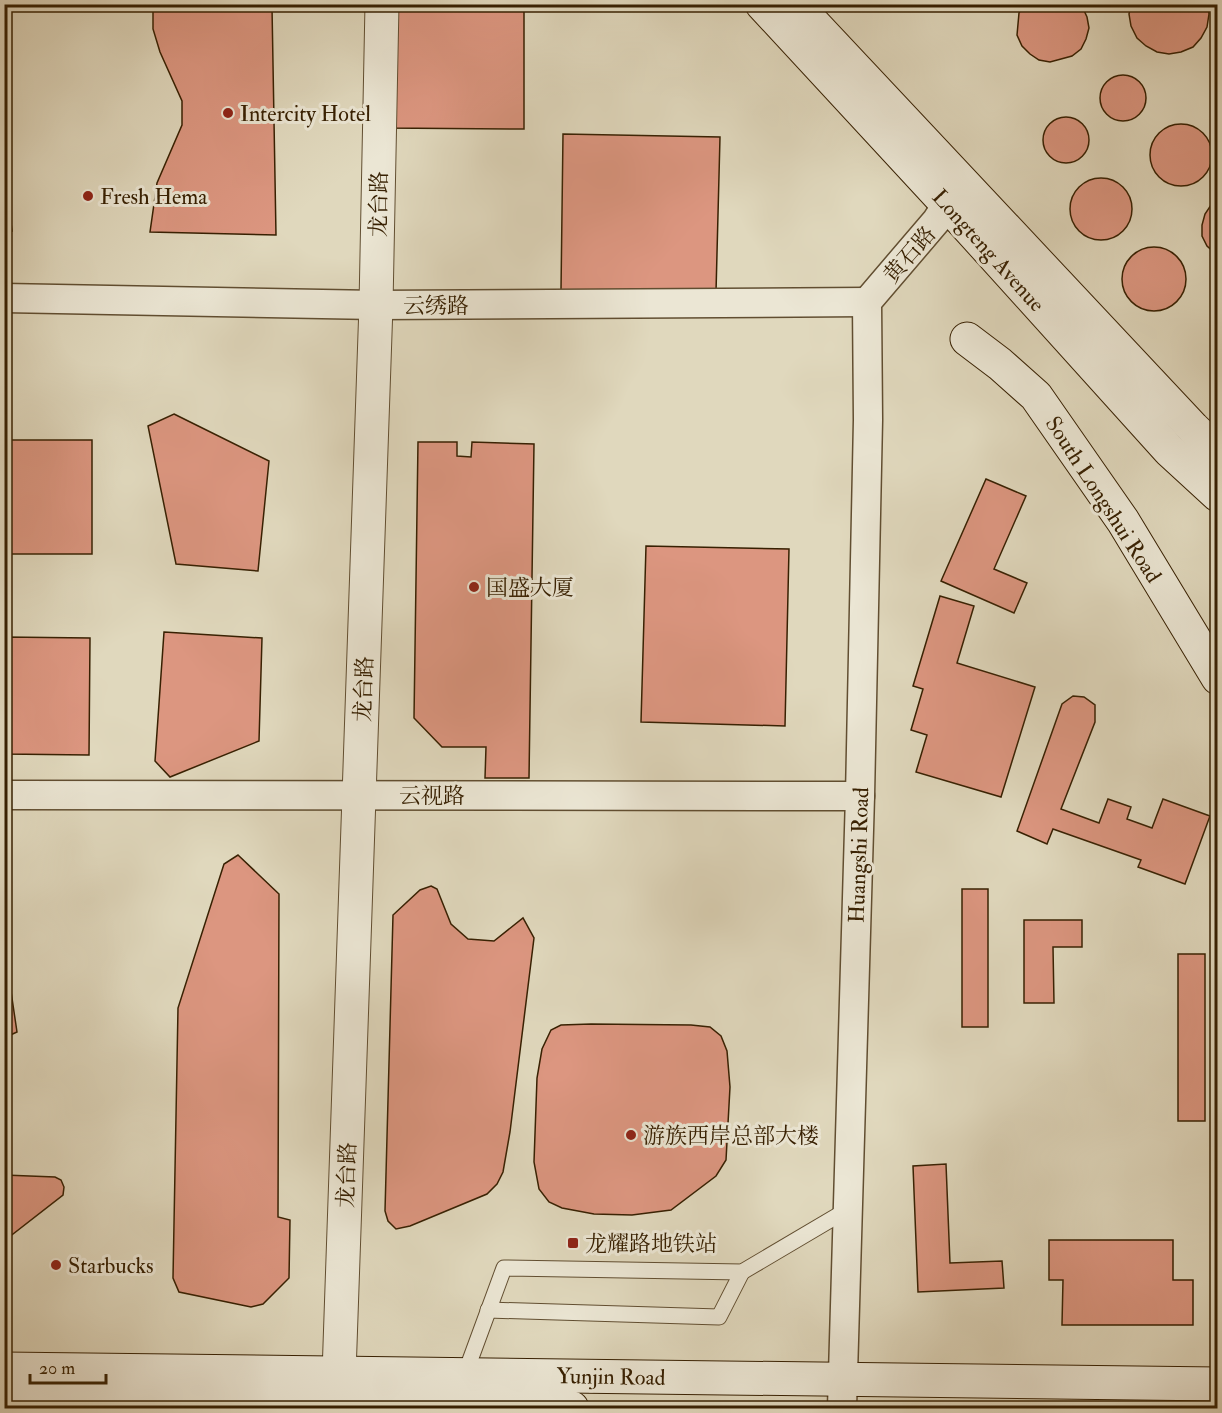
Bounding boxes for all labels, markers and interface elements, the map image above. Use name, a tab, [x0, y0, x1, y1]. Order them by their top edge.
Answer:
place label: Intercity Hotel	[240, 100, 371, 128]
marker: Intercity Hotel	[221, 106, 235, 120]
street label: 龙台路	[364, 171, 394, 237]
place label: Fresh Hema	[100, 183, 208, 211]
street label: Longteng Avenue	[926, 183, 1051, 318]
marker: Fresh Hema	[81, 189, 95, 203]
street label: 黄石路	[878, 221, 942, 289]
street label: 云绣路	[403, 292, 469, 320]
street label: South Longshui Road	[1039, 411, 1168, 588]
place label: 国盛大厦	[486, 574, 574, 602]
marker: 国盛大厦	[467, 580, 481, 594]
street label: 龙台路	[349, 656, 379, 723]
street label: 云视路	[399, 782, 465, 810]
street label: Huangshi Road	[843, 786, 875, 923]
place label: 游族西岸总部大楼	[643, 1122, 819, 1150]
marker: 游族西岸总部大楼	[624, 1128, 638, 1142]
street label: 龙台路	[332, 1142, 362, 1209]
place label: 龙耀路地铁站	[585, 1230, 717, 1258]
marker: 龙耀路地铁站	[566, 1236, 580, 1250]
place label: Starbucks	[68, 1252, 153, 1280]
marker: Starbucks	[49, 1258, 63, 1272]
scale bar	[30, 1347, 106, 1385]
text: 20 m	[39, 1357, 75, 1380]
street label: Yunjin Road	[556, 1362, 666, 1392]

